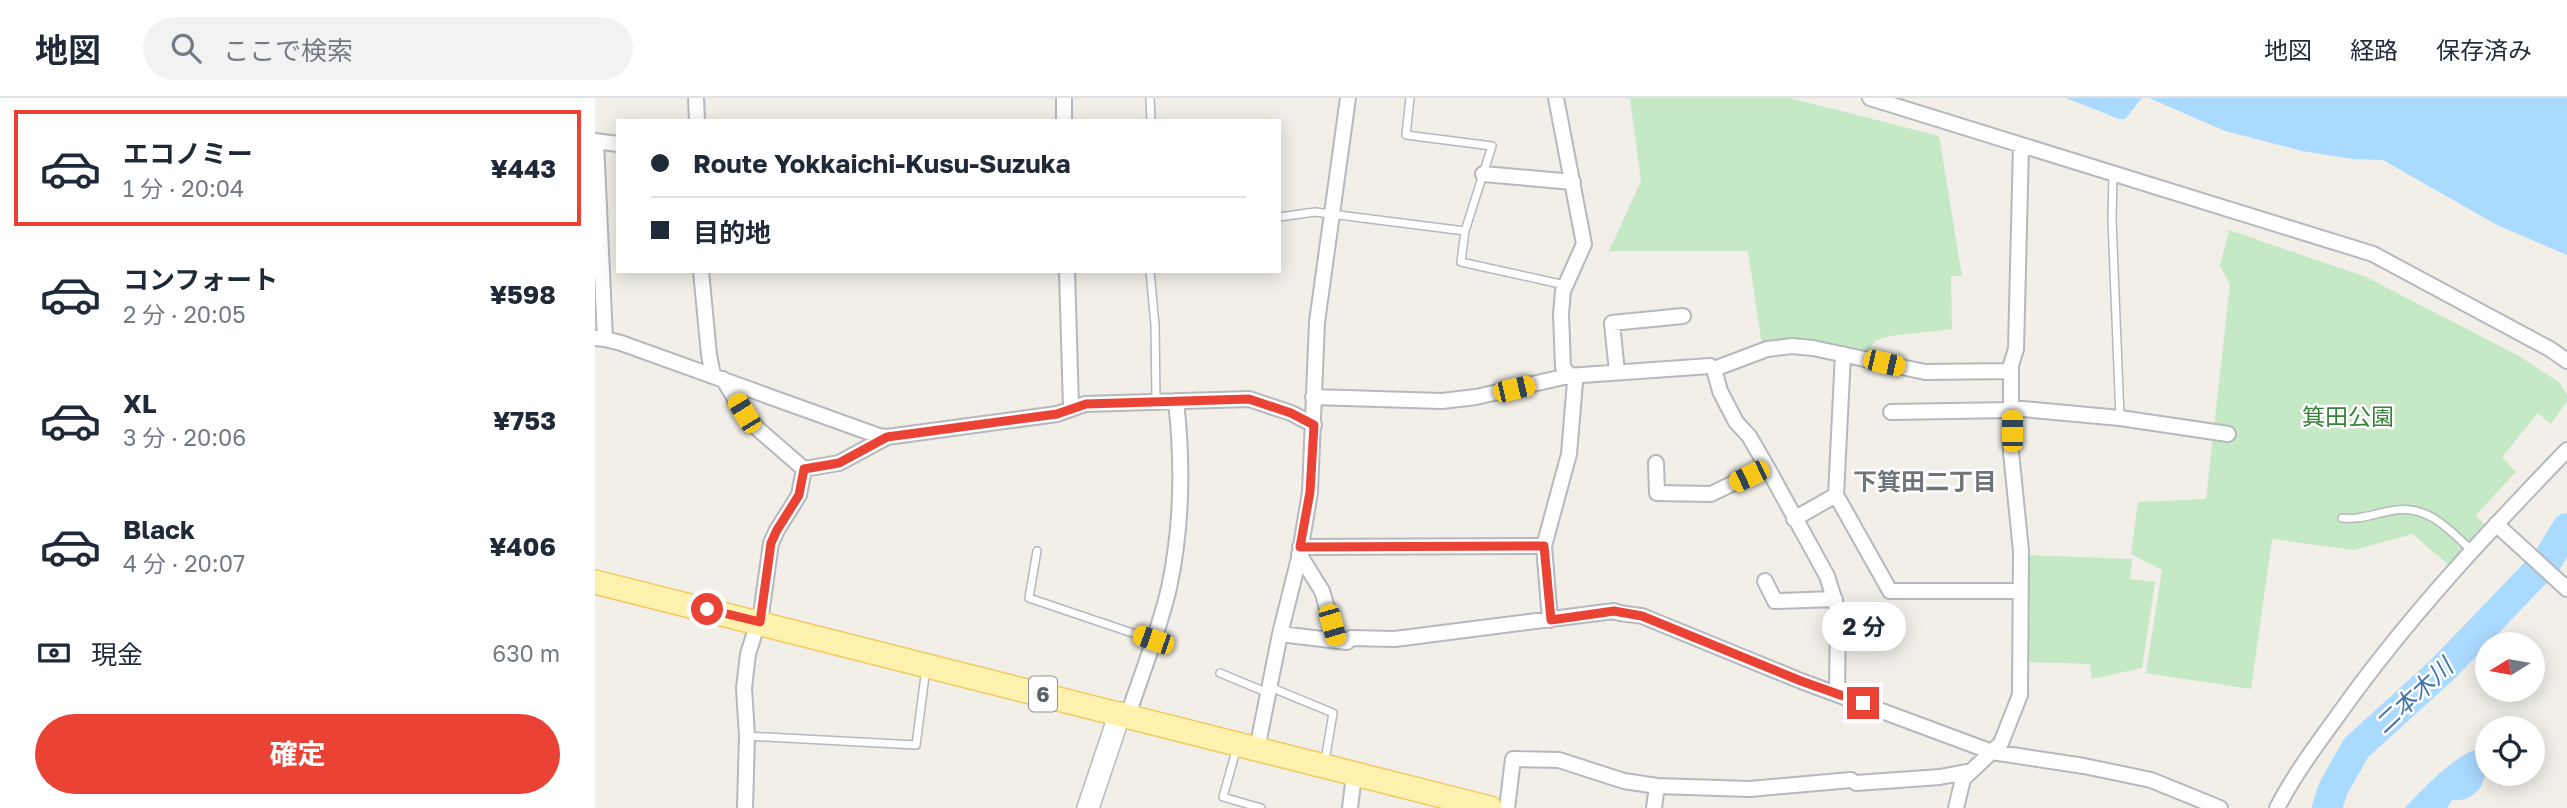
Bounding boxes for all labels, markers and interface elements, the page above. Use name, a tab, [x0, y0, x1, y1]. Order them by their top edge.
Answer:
search box	[143, 17, 633, 80]
icon: search	[167, 29, 205, 67]
text: 地図	[35, 30, 101, 69]
text: ここで検索	[223, 35, 353, 66]
text: 地図	[2264, 35, 2312, 64]
text: 経路	[2350, 35, 2398, 64]
text: 保存済み	[2436, 35, 2532, 64]
icon: car	[39, 137, 102, 200]
text: エコノミー	[123, 138, 253, 169]
text: Route Yokkaichi-Kusu-Suzuka	[693, 148, 1071, 179]
text: ¥443	[490, 153, 556, 184]
text: 1 分 · 20:04	[123, 174, 244, 202]
text: 目的地	[693, 217, 771, 248]
icon: car	[39, 263, 102, 326]
text: コンフォート	[123, 264, 278, 295]
text: ¥598	[490, 279, 556, 310]
text: 2 分 · 20:05	[123, 300, 246, 328]
car	[1862, 348, 1907, 378]
car	[1492, 374, 1537, 404]
text: XL	[123, 388, 157, 419]
icon: car	[39, 389, 102, 452]
car	[725, 390, 764, 436]
park label: 箕田公園	[2302, 402, 2394, 430]
text: ¥753	[493, 405, 556, 436]
car	[2002, 410, 2023, 452]
text: 3 分 · 20:06	[123, 423, 246, 451]
car	[1726, 457, 1773, 495]
district label: 下箕田二丁目	[1853, 466, 1997, 495]
text: Black	[123, 514, 195, 545]
icon: car	[39, 515, 102, 578]
text: ¥406	[489, 531, 556, 562]
text: 4 分 · 20:07	[123, 549, 245, 577]
route start	[691, 593, 723, 625]
car	[1317, 602, 1348, 648]
callout: 2 分	[1821, 602, 1905, 650]
text: 2 分	[1843, 612, 1885, 640]
car	[1130, 623, 1177, 657]
north arrow	[2475, 632, 2545, 702]
map controls	[2475, 632, 2545, 786]
icon: cash	[35, 634, 73, 672]
text: 現金	[91, 639, 143, 670]
text: 630 m	[492, 639, 560, 667]
water label: 二本木川	[2368, 650, 2460, 738]
road number: 6	[1029, 676, 1057, 712]
route end	[1847, 687, 1879, 719]
button: 確定	[35, 714, 560, 794]
button: locate	[2475, 716, 2545, 786]

